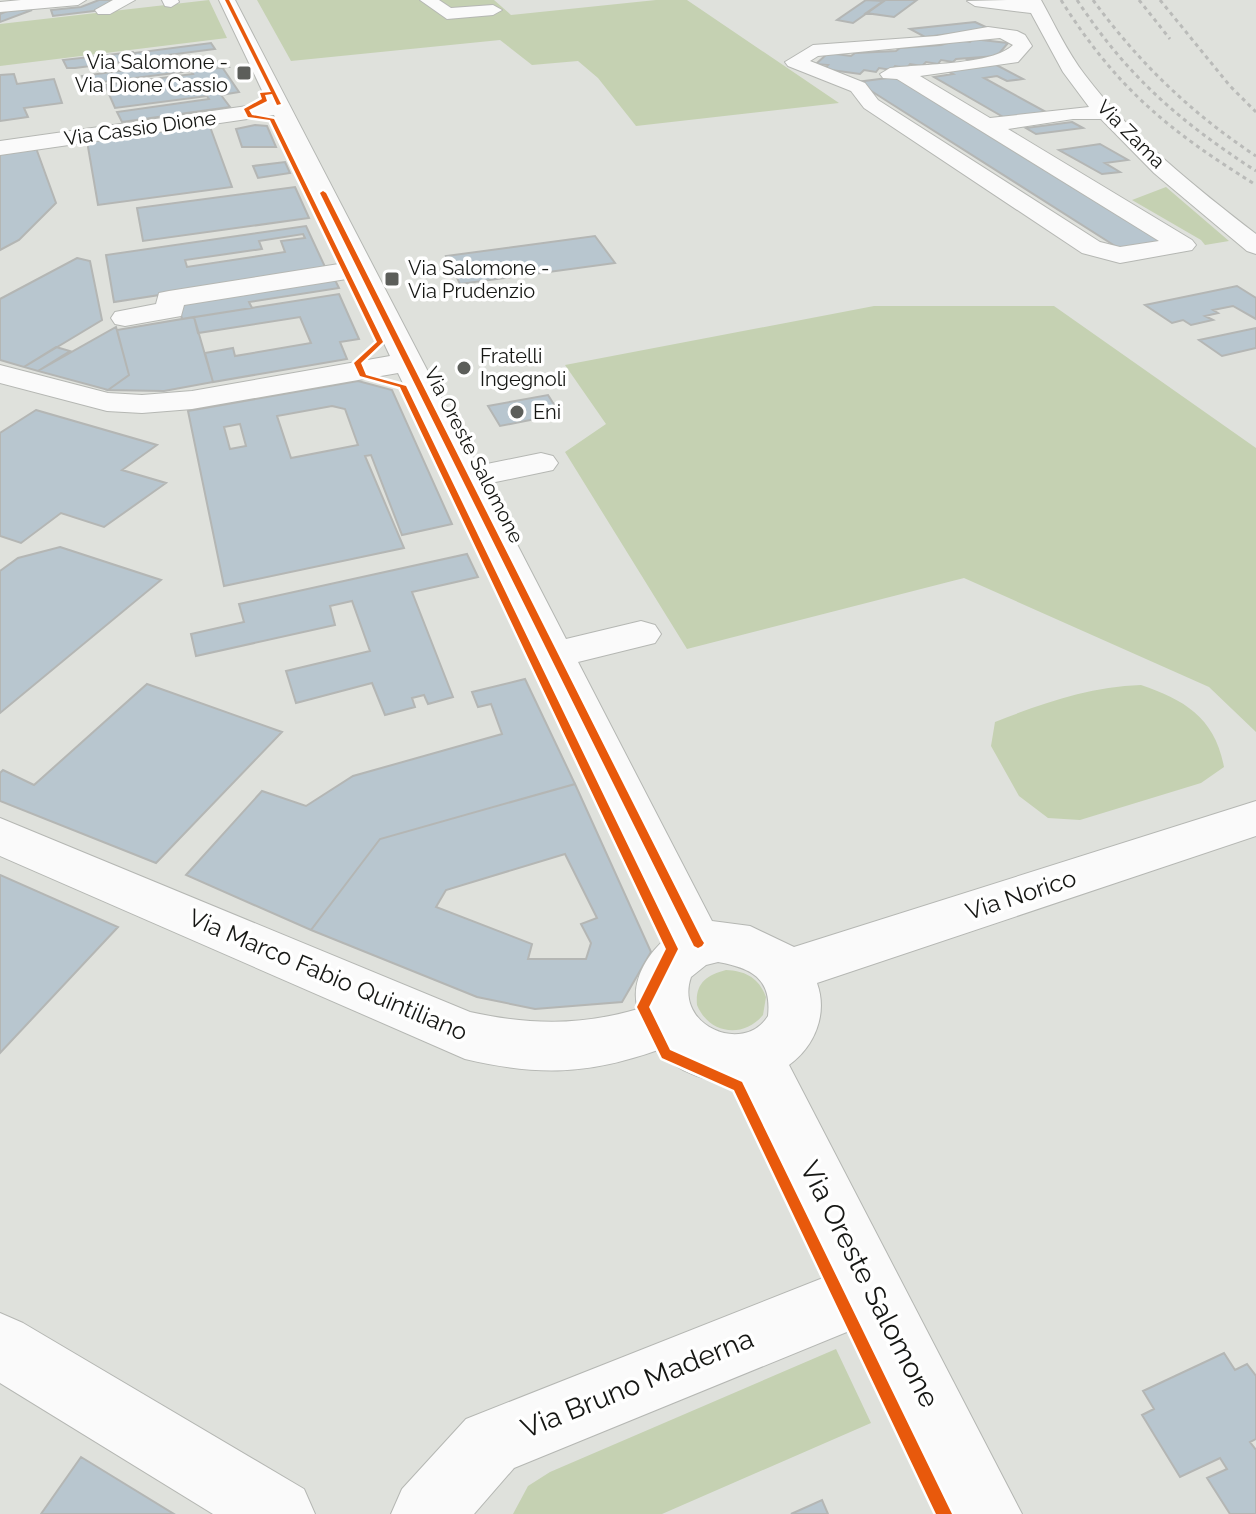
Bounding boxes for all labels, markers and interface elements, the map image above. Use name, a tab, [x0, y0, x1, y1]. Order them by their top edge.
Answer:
place label: Via Salomone - Via Dione Cassio	[75, 50, 228, 97]
marker: Via Salomone - Via Dione Cassio	[235, 64, 253, 82]
street label: Via Zama	[1092, 95, 1170, 173]
street label: Via Cassio Dione	[62, 105, 218, 151]
place label: Via Salomone - Via Prudenzio	[408, 256, 550, 303]
marker: Via Salomone - Via Prudenzio	[383, 270, 401, 288]
place label: Fratelli Ingegnoli	[480, 344, 566, 391]
marker: Fratelli Ingegnoli	[455, 359, 473, 377]
street label: Via Oreste Salomone	[419, 363, 529, 547]
place label: Eni	[533, 400, 561, 424]
marker: Eni	[508, 403, 526, 421]
street label: Via Norico	[962, 863, 1080, 926]
street label: Via Marco Fabio Quintiliano	[184, 903, 472, 1047]
street label: Via Oreste Salomone	[793, 1155, 946, 1413]
street label: Via Bruno Maderna	[516, 1322, 758, 1445]

